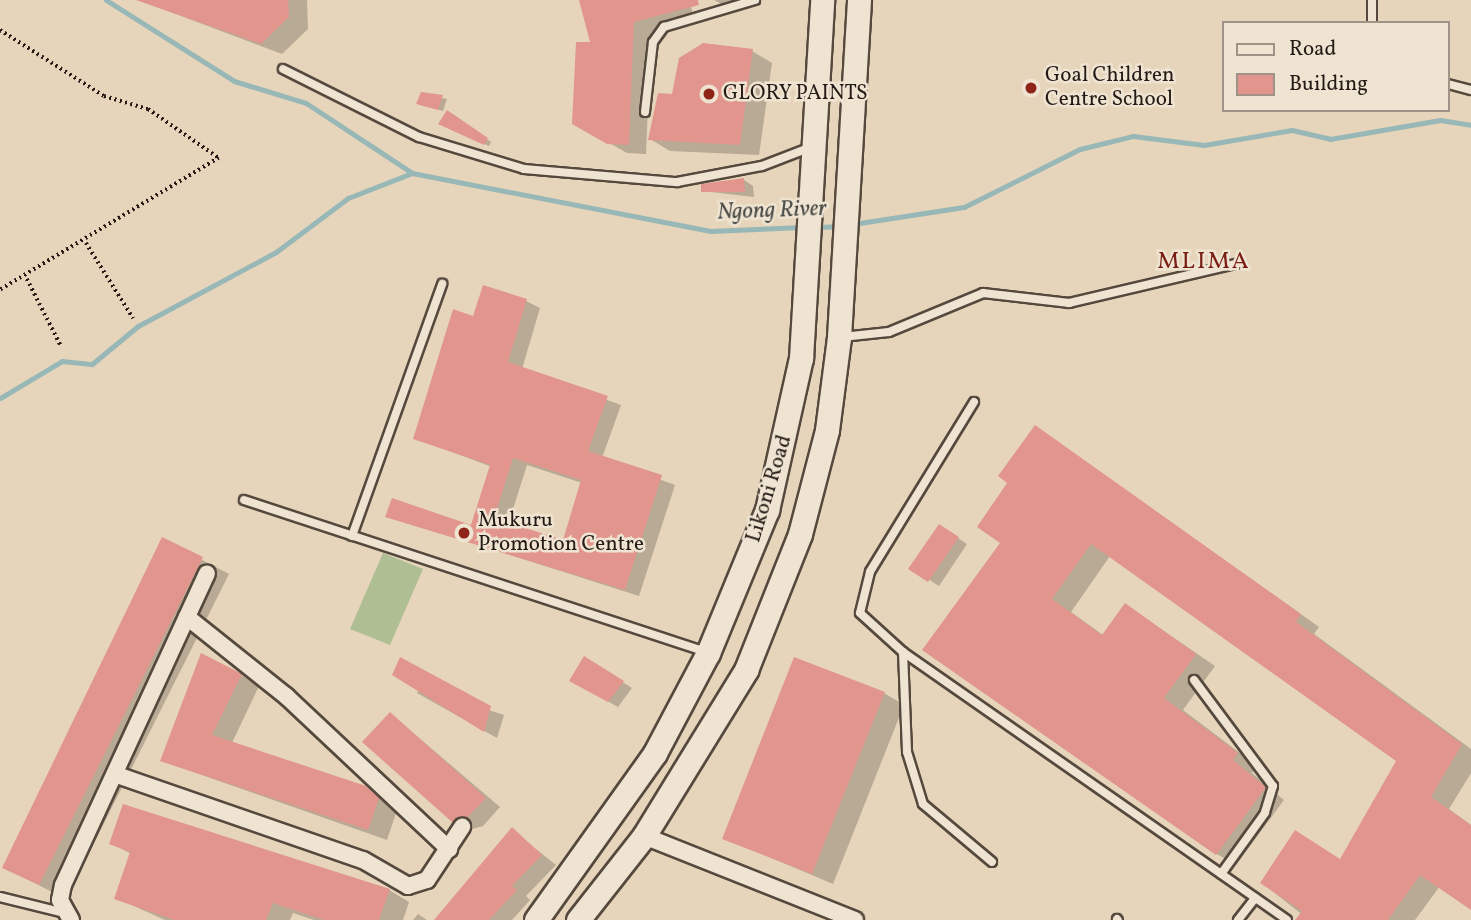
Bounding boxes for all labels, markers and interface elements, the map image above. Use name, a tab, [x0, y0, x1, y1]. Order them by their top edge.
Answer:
legend	[1222, 21, 1450, 112]
text: Road	[1289, 35, 1336, 64]
place label: Goal Children Centre School	[1045, 63, 1174, 113]
text: Building	[1289, 70, 1368, 99]
marker: Goal Children Centre School	[1023, 80, 1039, 96]
place label: GLORY PAINTS	[723, 81, 868, 107]
marker: GLORY PAINTS	[701, 86, 717, 102]
water label: Ngong River	[717, 195, 827, 227]
district label: MLIMA	[1158, 249, 1250, 277]
street label: Likoni Road	[742, 432, 798, 546]
place label: Mukuru Promotion Centre	[478, 508, 644, 558]
marker: Mukuru Promotion Centre	[456, 525, 472, 541]

